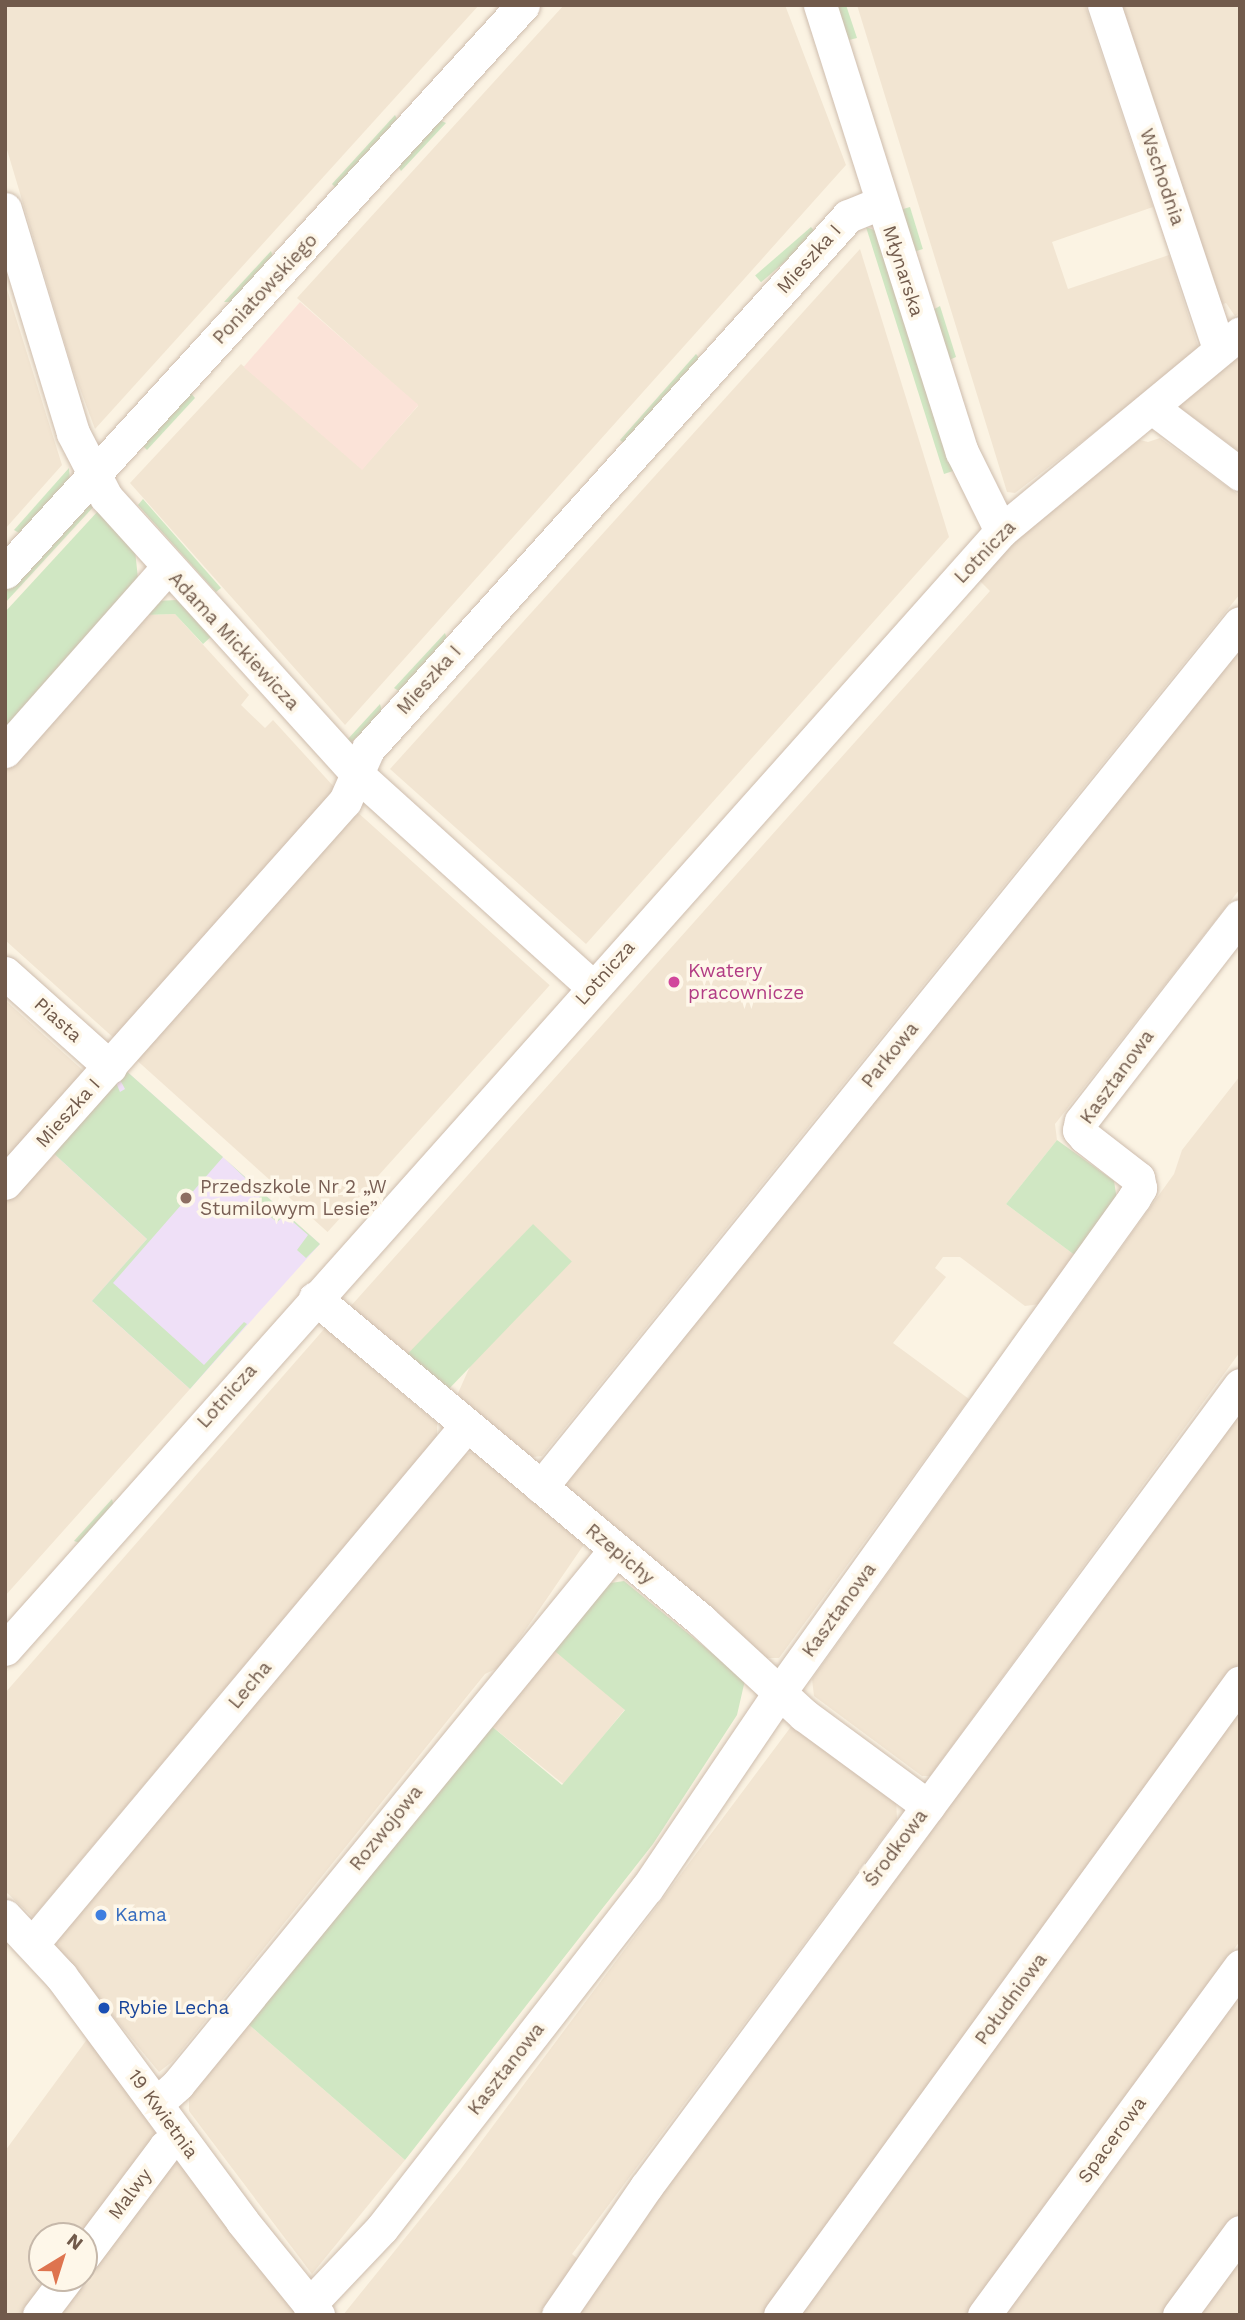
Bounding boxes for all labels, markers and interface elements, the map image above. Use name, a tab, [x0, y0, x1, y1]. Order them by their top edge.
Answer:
street label: Wschodnia	[1135, 126, 1189, 228]
street label: Mieszka I	[772, 219, 846, 299]
street label: Młynarska	[878, 223, 928, 319]
street label: Poniatowskiego	[208, 229, 322, 349]
street label: Lotnicza	[949, 516, 1021, 588]
street label: Adama Mickiewicza	[164, 567, 304, 715]
street label: Mieszka I	[392, 640, 466, 720]
street label: Lotnicza	[570, 936, 640, 1010]
place label: Kwatery pracownicze	[688, 960, 804, 1004]
marker: Kwatery pracownicze	[666, 974, 682, 990]
street label: Piasta	[30, 993, 86, 1047]
street label: Parkowa	[857, 1017, 923, 1093]
street label: Kasztanowa	[1075, 1025, 1159, 1129]
street label: Mieszka I	[31, 1073, 105, 1153]
place label: Przedszkole Nr 2 „W Stumilowym Lesie”	[200, 1176, 387, 1220]
marker: Przedszkole Nr 2 „W Stumilowym Lesie”	[178, 1190, 194, 1206]
street label: Lotnicza	[192, 1359, 262, 1433]
street label: Rzepichy	[581, 1519, 659, 1589]
street label: Kasztanowa	[797, 1558, 881, 1662]
street label: Lecha	[224, 1657, 276, 1713]
street label: Rozwojowa	[345, 1781, 427, 1875]
street label: Środkowa	[860, 1805, 932, 1891]
place label: Kama	[115, 1904, 167, 1926]
marker: Kama	[93, 1907, 109, 1923]
street label: Południowa	[970, 1949, 1052, 2049]
place label: Rybie Lecha	[118, 1997, 229, 2019]
marker: Rybie Lecha	[96, 2000, 112, 2016]
street label: Kasztanowa	[463, 2018, 549, 2120]
street label: 19 Kwietnia	[123, 2065, 203, 2163]
street label: Spacerowa	[1073, 2092, 1151, 2188]
street label: Malwy	[103, 2164, 157, 2224]
north arrow	[28, 2222, 98, 2292]
text: N	[62, 2228, 88, 2255]

